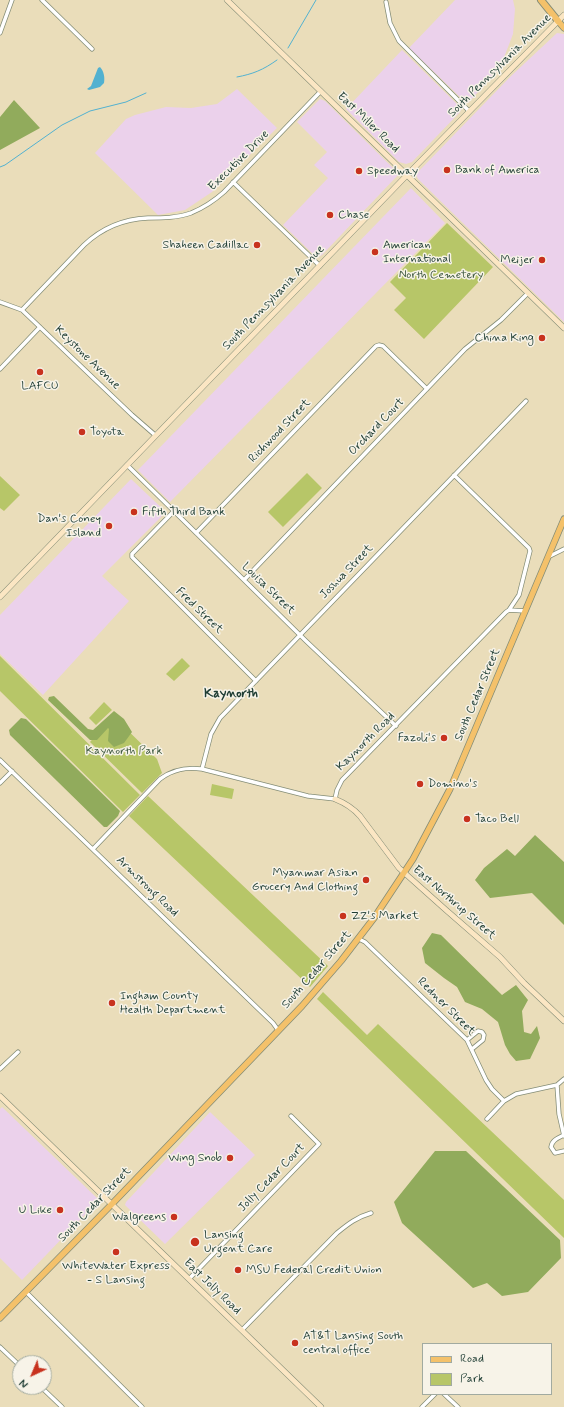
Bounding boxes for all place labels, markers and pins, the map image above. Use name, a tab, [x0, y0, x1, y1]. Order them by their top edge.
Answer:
place label: Bank of America	[455, 163, 540, 177]
place label: Speedway	[367, 164, 418, 178]
marker: Bank of America	[442, 165, 452, 175]
marker: Speedway	[354, 166, 364, 176]
place label: Chase	[338, 208, 369, 222]
marker: Chase	[325, 210, 335, 220]
place label: Shaheen Cadillac	[163, 238, 249, 252]
place label: American International	[383, 238, 451, 266]
marker: Shaheen Cadillac	[252, 240, 262, 250]
marker: American International	[370, 247, 380, 257]
place label: Meijer	[500, 253, 534, 267]
marker: Meijer	[537, 255, 547, 265]
place label: China King	[475, 331, 534, 345]
marker: China King	[537, 333, 547, 343]
marker: LAFCU	[35, 367, 45, 377]
place label: LAFCU	[21, 379, 59, 393]
place label: Toyota	[90, 425, 124, 439]
marker: Toyota	[77, 427, 87, 437]
place label: Fifth Third Bank	[142, 505, 225, 519]
marker: Fifth Third Bank	[129, 507, 139, 517]
place label: Dan's Coney Island	[37, 512, 101, 540]
marker: Dan's Coney Island	[104, 521, 114, 531]
place label: Fazoli's	[398, 731, 436, 745]
marker: Fazoli's	[439, 733, 449, 743]
place label: Domino's	[428, 777, 477, 791]
marker: Domino's	[415, 779, 425, 789]
place label: Taco Bell	[475, 812, 519, 826]
marker: Taco Bell	[462, 814, 472, 824]
place label: Myanmar Asian Grocery And Clothing	[252, 866, 358, 894]
marker: Myanmar Asian Grocery And Clothing	[361, 875, 371, 885]
place label: ZZ's Market	[351, 909, 419, 923]
marker: ZZ's Market	[338, 911, 348, 921]
place label: Ingham County Health Department	[120, 989, 225, 1017]
marker: Ingham County Health Department	[107, 998, 117, 1008]
place label: Wing Snob	[168, 1151, 222, 1165]
marker: Wing Snob	[225, 1153, 235, 1163]
place label: U Like	[19, 1203, 52, 1217]
marker: U Like	[55, 1205, 65, 1215]
place label: Walgreens	[112, 1210, 166, 1224]
marker: Walgreens	[169, 1212, 179, 1222]
place label: Lansing Urgent Care	[204, 1228, 272, 1256]
marker: Lansing Urgent Care	[189, 1236, 201, 1248]
marker: WhiteWater Express - S Lansing	[111, 1247, 121, 1257]
place label: WhiteWater Express - S Lansing	[62, 1259, 170, 1287]
place label: MSU Federal Credit Union	[246, 1263, 382, 1277]
marker: MSU Federal Credit Union	[233, 1265, 243, 1275]
place label: AT&T Lansing South central office	[303, 1329, 403, 1357]
marker: AT&T Lansing South central office	[290, 1338, 300, 1348]

